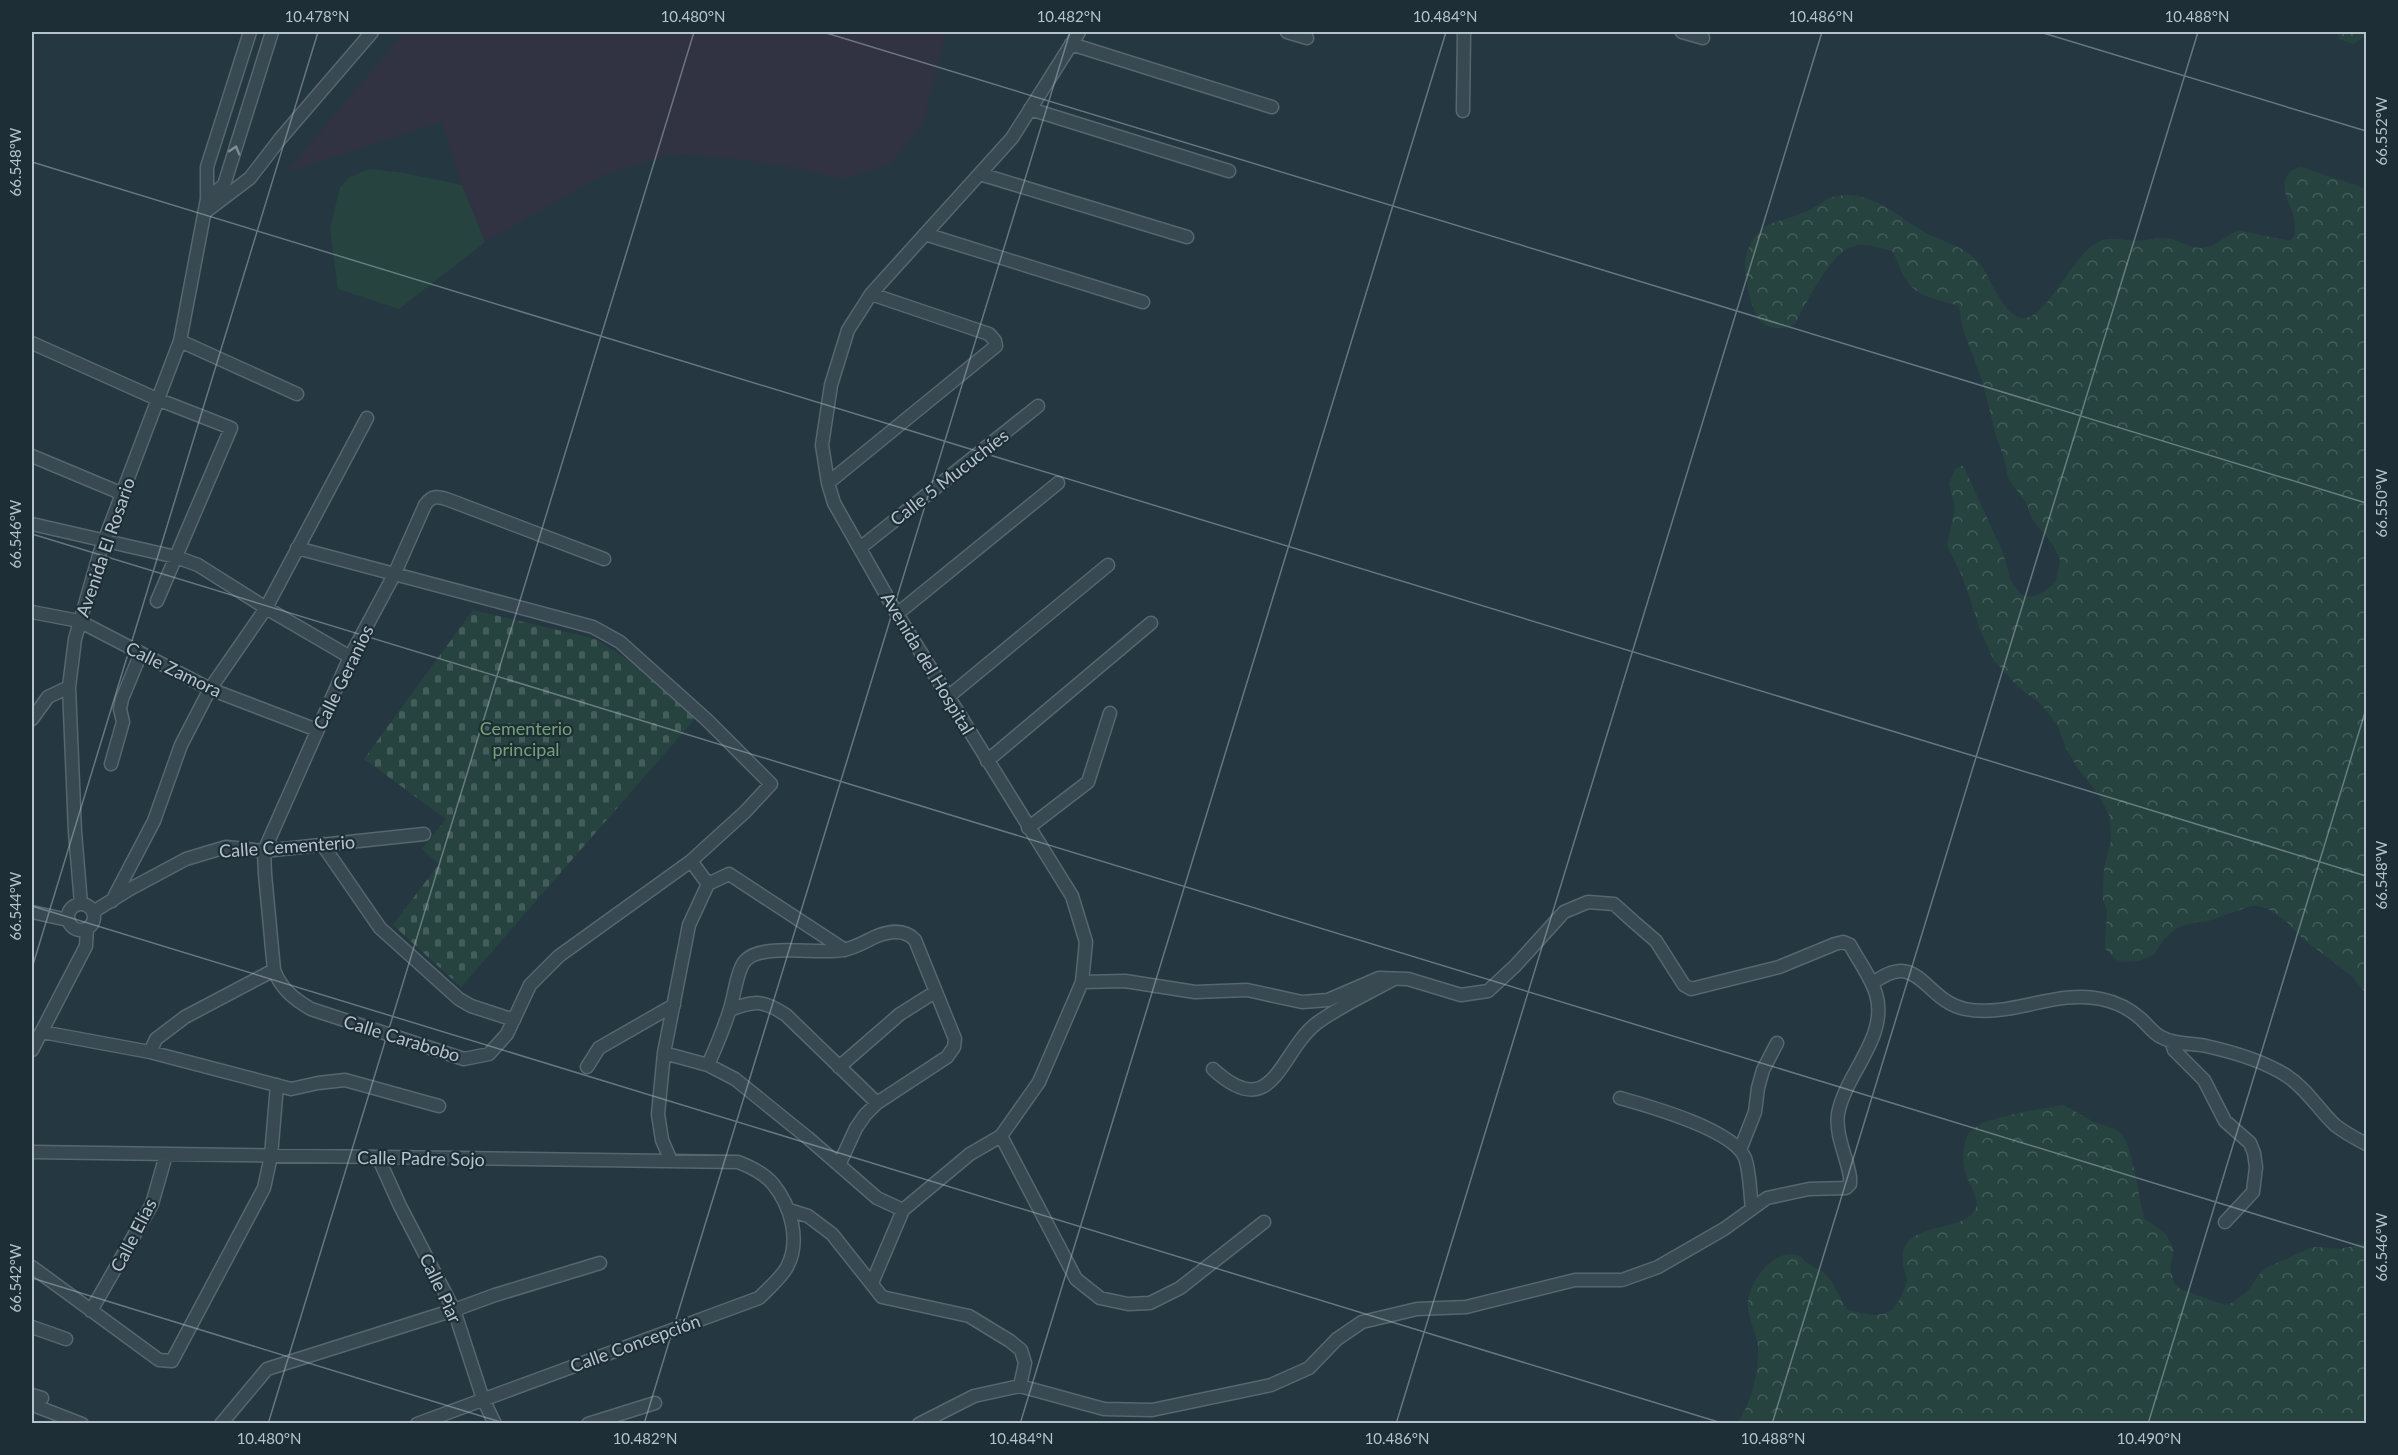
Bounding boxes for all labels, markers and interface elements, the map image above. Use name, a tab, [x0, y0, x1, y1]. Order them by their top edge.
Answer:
text: 10.478°N	[285, 7, 349, 25]
text: 10.480°N	[661, 7, 725, 25]
text: 10.482°N	[1037, 7, 1101, 25]
text: 10.484°N	[1413, 7, 1477, 25]
text: 10.486°N	[1789, 7, 1853, 25]
text: 10.488°N	[2165, 7, 2229, 25]
text: 66.552°W	[2372, 96, 2390, 165]
text: 66.548°W	[6, 127, 24, 196]
one-way arrow	[228, 145, 240, 156]
street label: Calle 5 Mucuchíes	[885, 424, 1013, 530]
text: 66.550°W	[2372, 468, 2390, 537]
street label: Avenida El Rosario	[71, 474, 139, 620]
text: 66.546°W	[6, 499, 24, 568]
street label: Avenida del Hospital	[877, 588, 979, 738]
street label: Calle Geranios	[308, 621, 378, 733]
street label: Calle Zamora	[123, 636, 225, 702]
park label: Cementerio principal	[480, 717, 572, 760]
street label: Calle Cementerio	[218, 830, 356, 862]
text: 66.548°W	[2372, 840, 2390, 909]
text: 66.544°W	[6, 871, 24, 940]
street label: Calle Carabobo	[341, 1010, 463, 1066]
street label: Calle Padre Sojo	[357, 1146, 485, 1170]
street label: Calle Elías	[105, 1195, 161, 1275]
text: 66.546°W	[2372, 1212, 2390, 1281]
text: 66.542°W	[6, 1243, 24, 1312]
street label: Calle Piar	[415, 1250, 467, 1327]
street label: Calle Concepción	[567, 1309, 703, 1377]
text: 10.480°N	[237, 1429, 301, 1447]
text: 10.482°N	[613, 1429, 677, 1447]
text: 10.484°N	[989, 1429, 1053, 1447]
text: 10.486°N	[1365, 1429, 1429, 1447]
text: 10.488°N	[1741, 1429, 1805, 1447]
text: 10.490°N	[2117, 1429, 2181, 1447]

